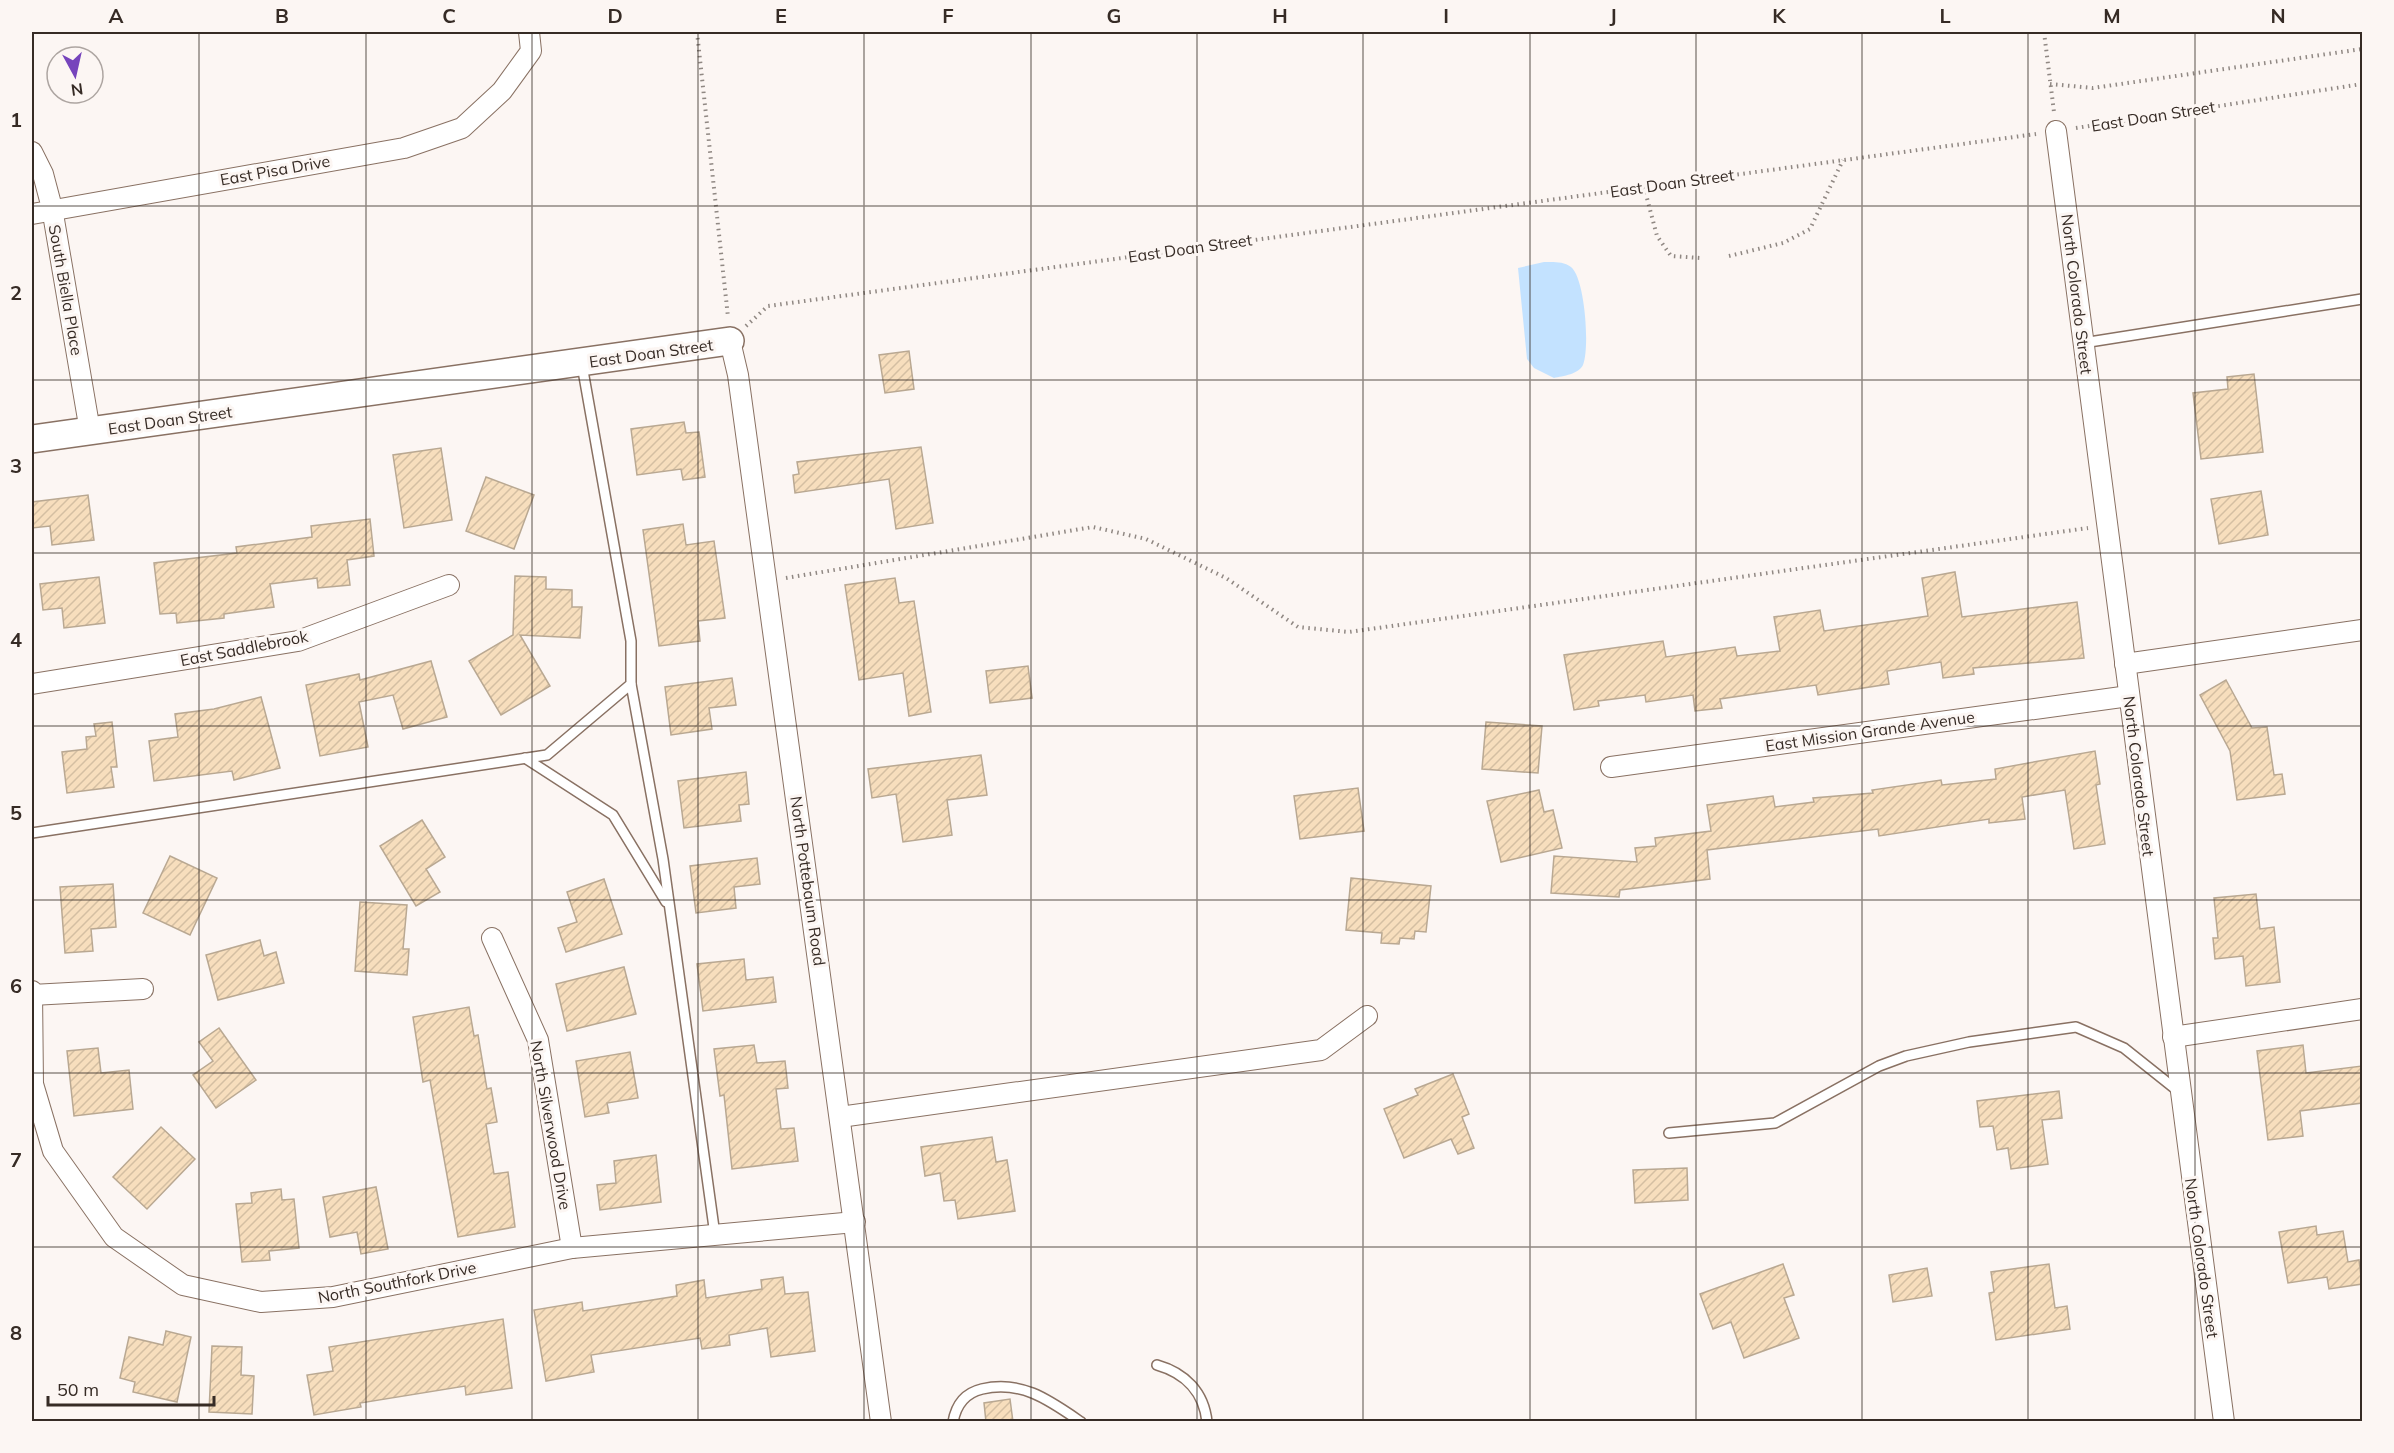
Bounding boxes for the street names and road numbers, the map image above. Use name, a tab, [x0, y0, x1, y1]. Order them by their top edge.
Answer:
street label: East Doan Street	[2090, 96, 2217, 136]
street label: East Pisa Drive	[219, 151, 331, 189]
street label: East Doan Street	[1609, 164, 1736, 202]
street label: North Colorado Street	[2057, 213, 2097, 376]
street label: South Biella Place	[45, 223, 87, 357]
street label: East Doan Street	[1127, 229, 1254, 267]
street label: East Doan Street	[588, 334, 715, 372]
street label: East Doan Street	[107, 401, 234, 439]
street label: East Saddlebrook	[178, 626, 310, 670]
street label: North Colorado Street	[2119, 695, 2159, 858]
street label: East Mission Grande Avenue	[1764, 706, 1976, 756]
street label: North Pottebaum Road	[786, 795, 830, 967]
street label: North Silverwood Drive	[526, 1039, 576, 1211]
street label: North Colorado Street	[2181, 1177, 2223, 1340]
street label: North Southfork Drive	[316, 1257, 478, 1307]

